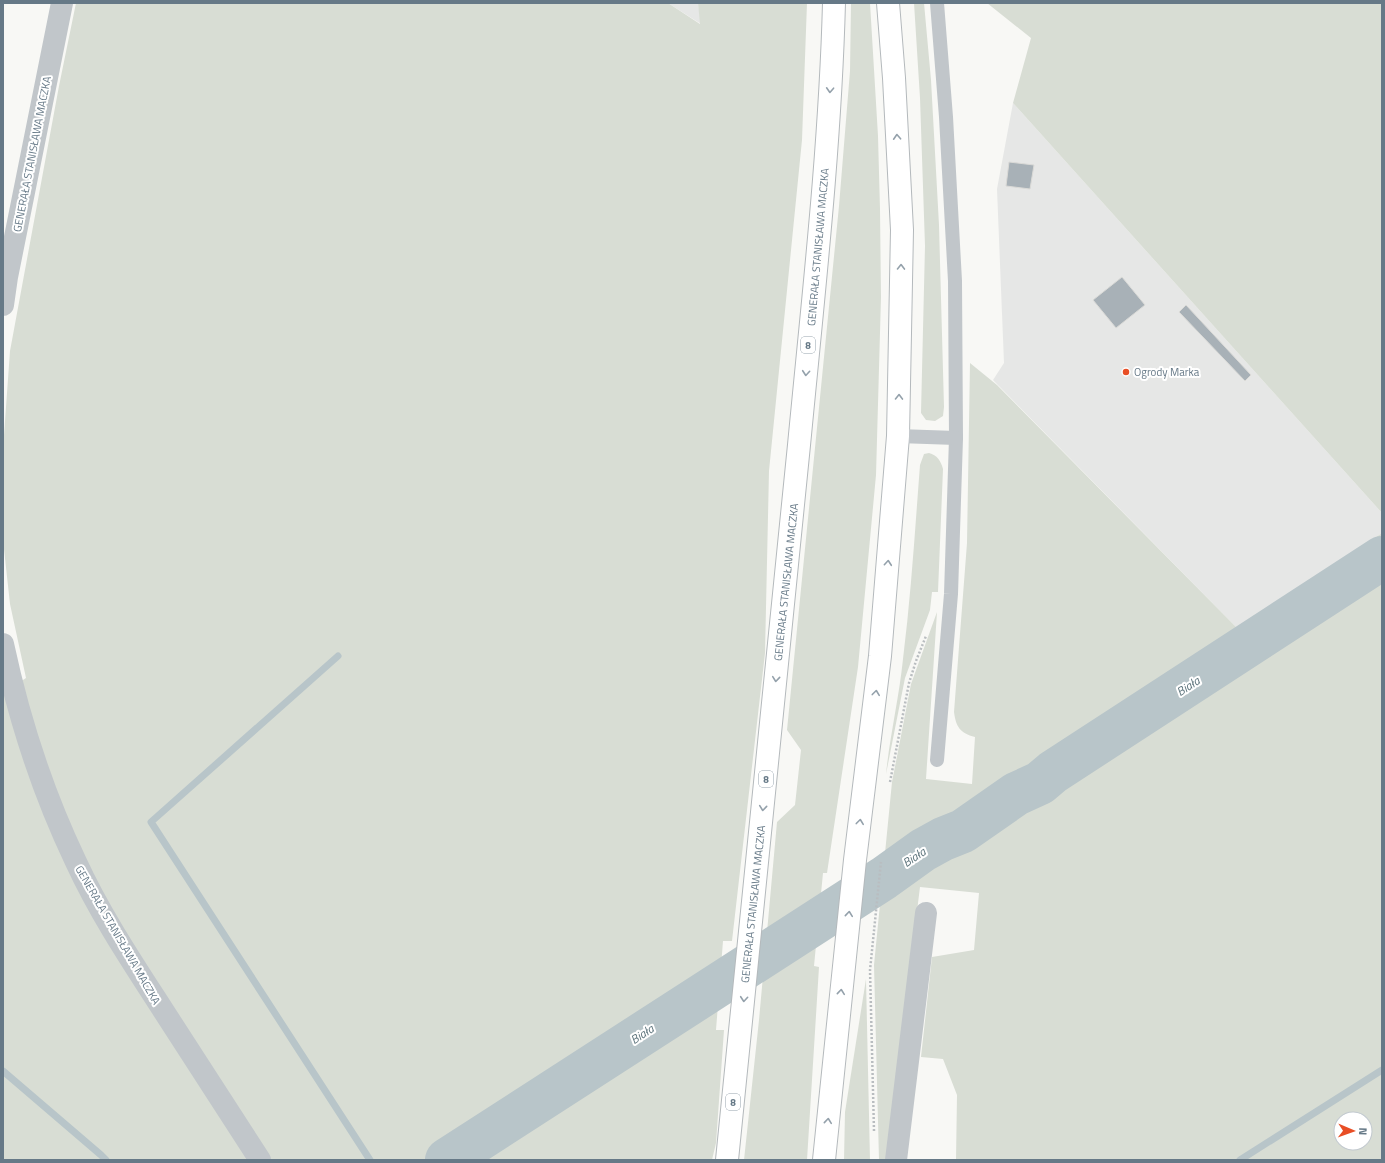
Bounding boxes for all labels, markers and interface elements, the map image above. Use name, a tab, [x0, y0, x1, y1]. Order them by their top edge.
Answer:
street label: GENERAŁA STANISŁAWA MACZKA	[9, 74, 55, 233]
one-way arrow	[826, 87, 835, 93]
one-way arrow	[893, 134, 902, 140]
street label: GENERAŁA STANISŁAWA MACZKA	[803, 167, 833, 327]
one-way arrow	[897, 264, 905, 270]
road number: 8	[801, 337, 815, 353]
place label: Ogrody Marka	[1134, 364, 1200, 380]
marker: Ogrody Marka	[1121, 367, 1131, 377]
one-way arrow	[801, 370, 810, 376]
one-way arrow	[895, 394, 903, 400]
street label: GENERAŁA STANISŁAWA MACZKA	[770, 502, 802, 662]
one-way arrow	[883, 560, 892, 566]
water label: Biała	[1172, 671, 1204, 701]
one-way arrow	[772, 676, 781, 682]
one-way arrow	[871, 690, 880, 696]
road number: 8	[759, 771, 773, 787]
one-way arrow	[758, 805, 767, 811]
one-way arrow	[855, 819, 864, 825]
street label: GENERAŁA STANISŁAWA MACZKA	[737, 824, 769, 984]
water label: Biała	[898, 842, 930, 872]
street label: GENERAŁA STANISŁAWA MACZKA	[72, 862, 165, 1008]
one-way arrow	[845, 911, 854, 917]
one-way arrow	[837, 989, 846, 995]
one-way arrow	[739, 996, 748, 1002]
water label: Biała	[626, 1019, 658, 1049]
road number: 8	[726, 1094, 740, 1110]
north arrow	[1333, 1111, 1373, 1151]
one-way arrow	[823, 1118, 832, 1124]
text: N	[1355, 1127, 1371, 1135]

